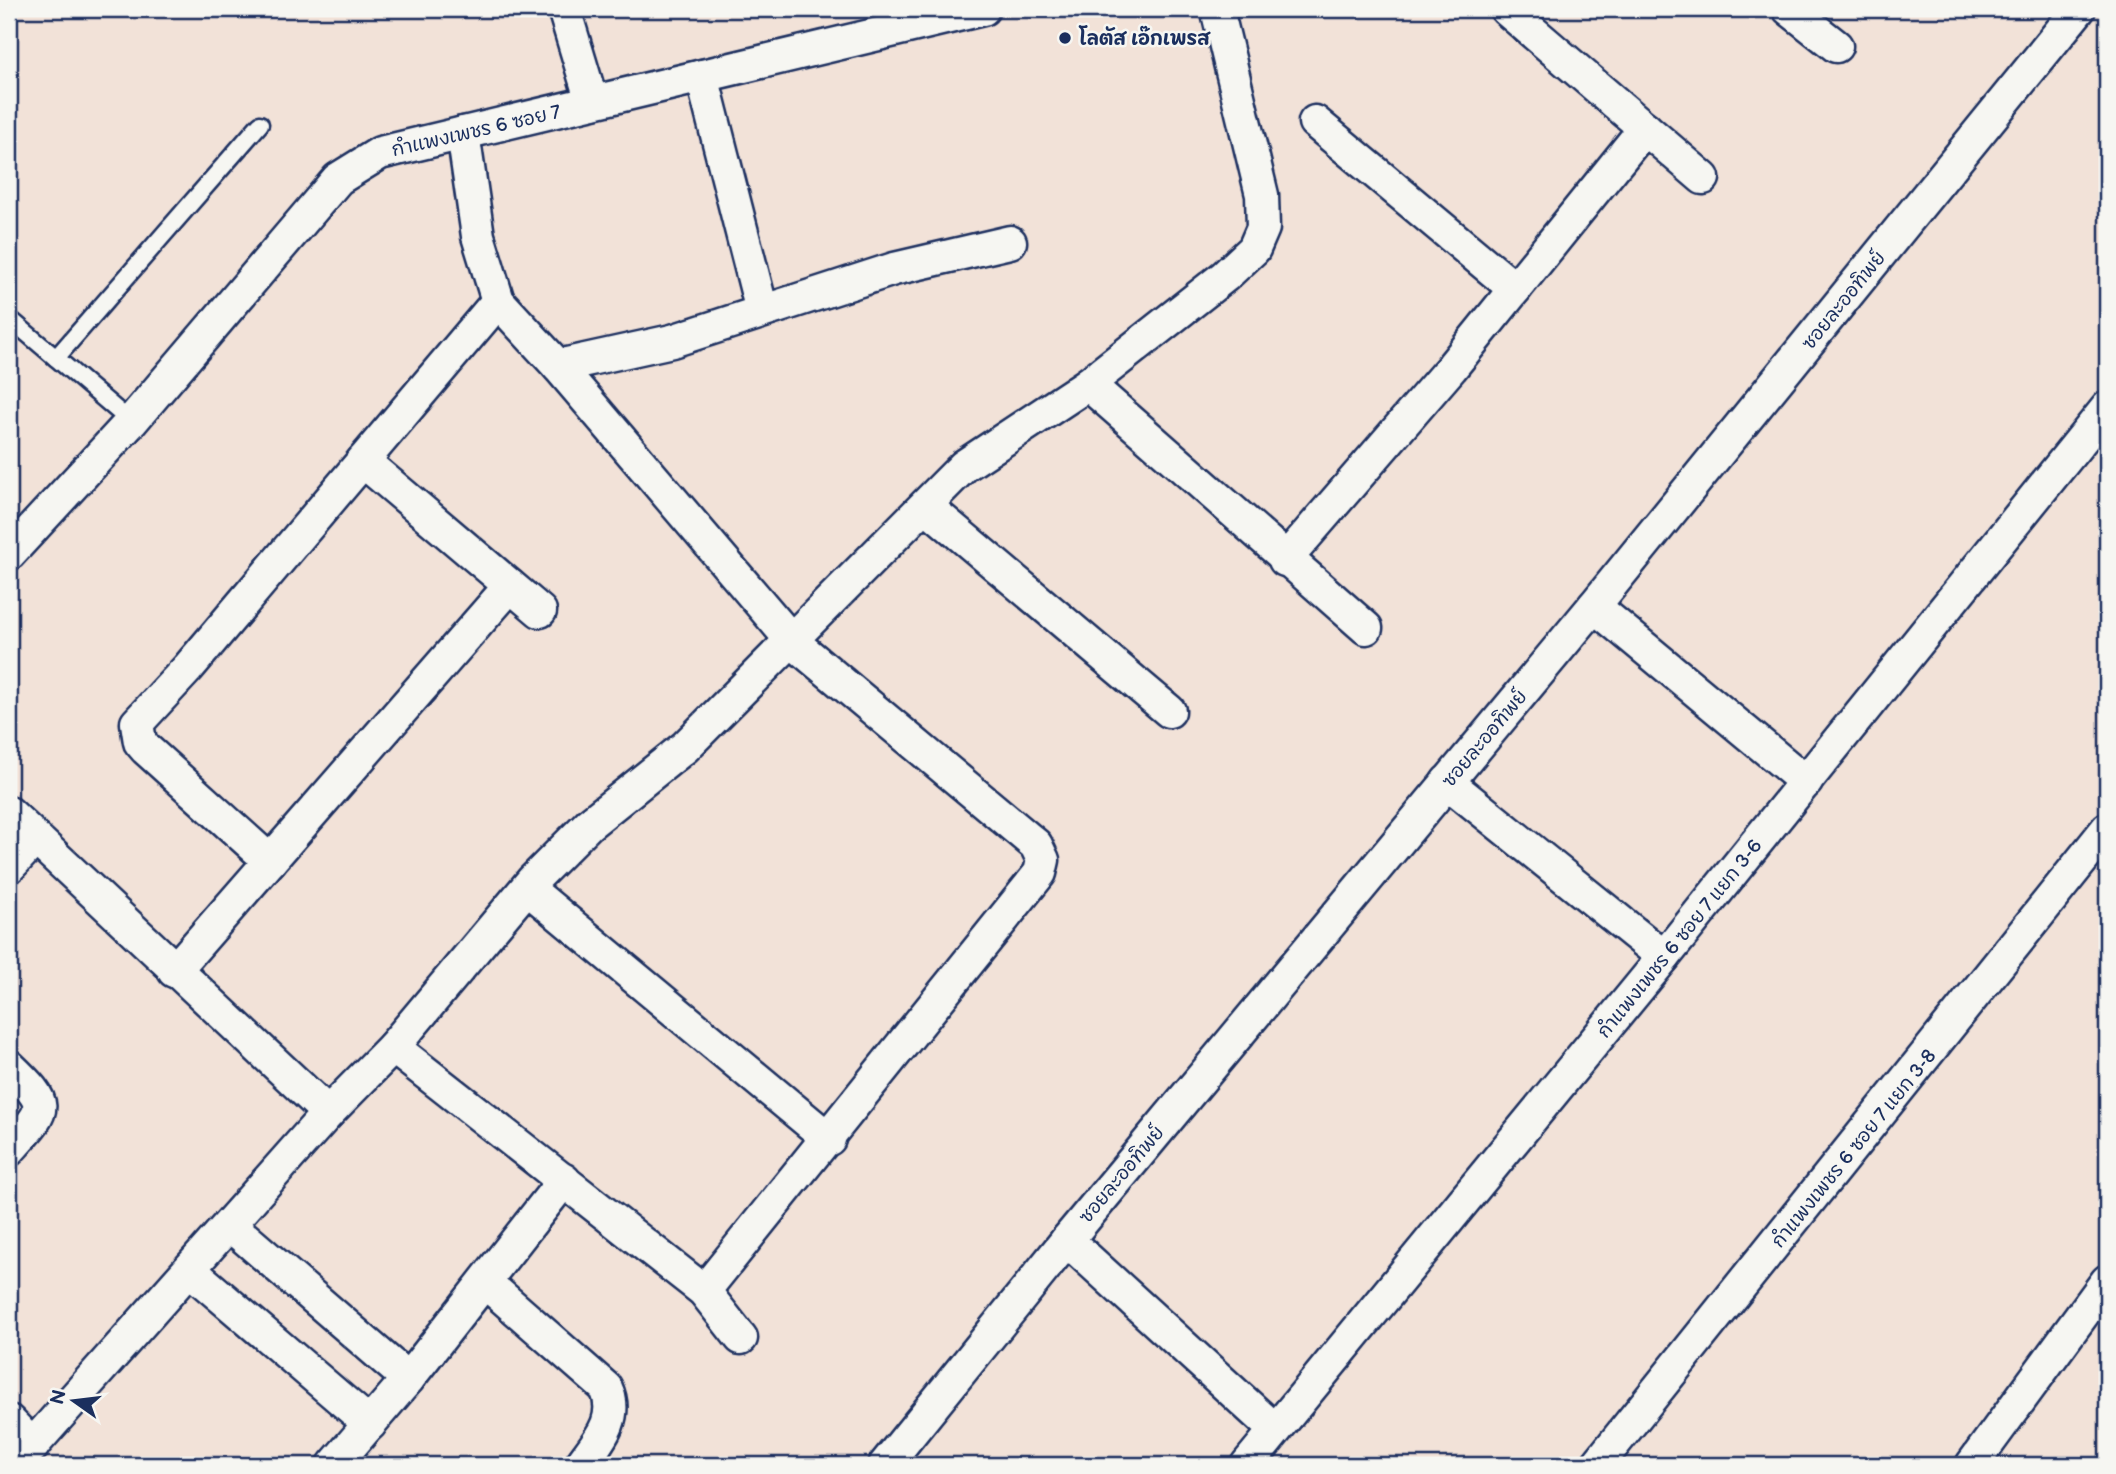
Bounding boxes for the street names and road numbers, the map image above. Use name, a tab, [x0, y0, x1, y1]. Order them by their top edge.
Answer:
street label: กำแพงเพชร 6 ซอย 7	[389, 100, 564, 162]
street label: ซอยละออทิพย์	[1796, 246, 1891, 355]
street label: ซอยละออทิพย์	[1436, 684, 1533, 792]
street label: กำแพงเพชร 6 ซอย 7 แยก 3-6	[1592, 834, 1767, 1043]
street label: กำแพงเพชร 6 ซอย 7 แยก 3-8	[1766, 1045, 1941, 1253]
street label: ซอยละออทิพย์	[1073, 1120, 1170, 1228]

